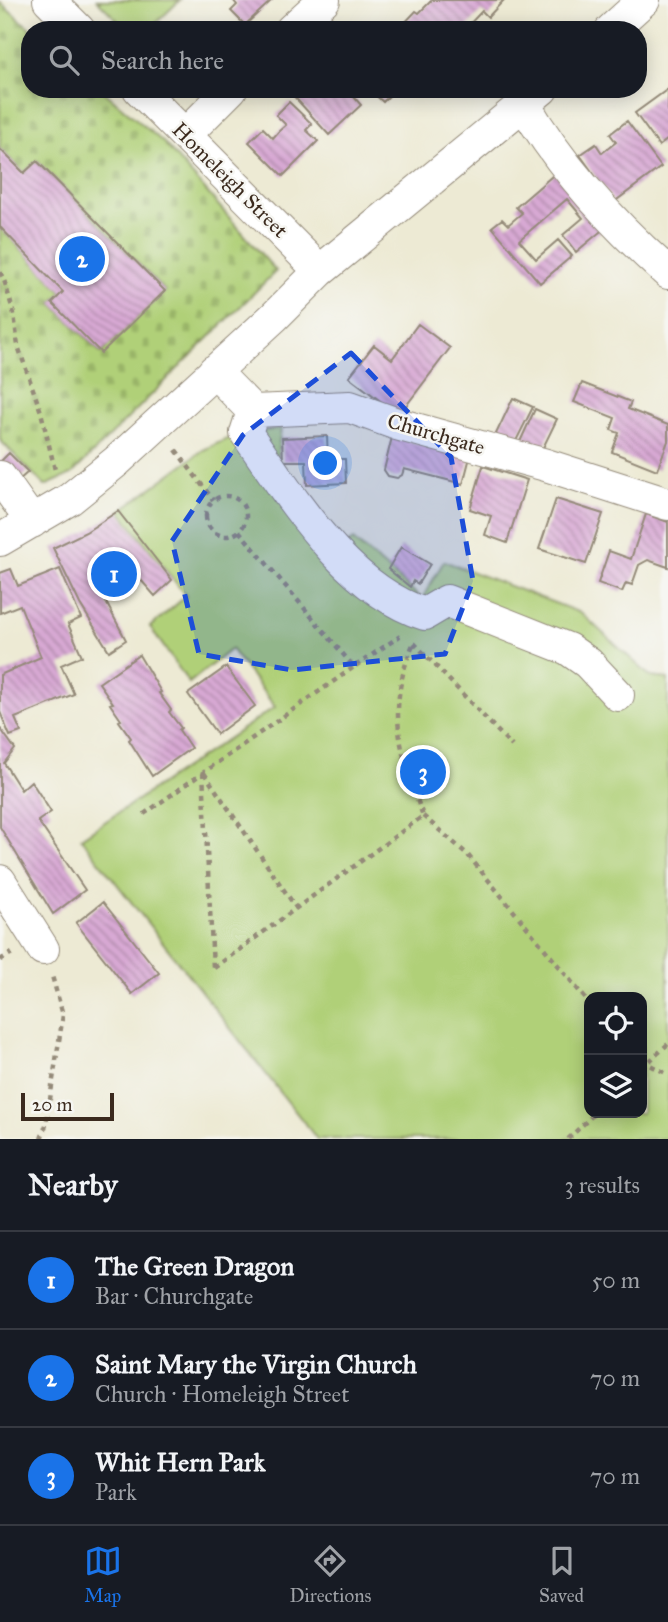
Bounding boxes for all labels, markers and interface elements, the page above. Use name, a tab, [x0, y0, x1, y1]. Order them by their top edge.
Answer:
search box	[21, 21, 647, 98]
icon: search	[45, 41, 83, 79]
text: Search here	[101, 44, 224, 76]
street label: Homeleigh Street	[167, 117, 294, 244]
pin: 2	[59, 233, 105, 285]
street label: Churchgate	[384, 408, 488, 460]
your location	[308, 446, 342, 480]
pin: 1	[91, 548, 137, 600]
pin: 3	[400, 746, 446, 798]
map controls	[584, 992, 647, 1118]
button: locate	[584, 992, 647, 1055]
button: layers	[584, 1055, 647, 1118]
scale bar	[21, 1090, 114, 1122]
text: 20 m	[32, 1093, 73, 1116]
text: Nearby	[28, 1167, 118, 1203]
text: 3 results	[564, 1171, 640, 1199]
text: The Green Dragon	[95, 1250, 294, 1282]
text: 1	[46, 1266, 56, 1294]
text: 50 m	[592, 1266, 640, 1294]
text: Bar · Churchgate	[95, 1282, 253, 1310]
text: Saint Mary the Virgin Church	[95, 1348, 417, 1380]
text: 2	[45, 1364, 57, 1392]
text: 70 m	[590, 1364, 640, 1392]
text: Church · Homeleigh Street	[95, 1380, 349, 1408]
text: Whit Hern Park	[95, 1446, 266, 1478]
text: 3	[46, 1462, 56, 1490]
text: 70 m	[590, 1462, 640, 1490]
text: Park	[95, 1478, 137, 1506]
tab: Map	[84, 1542, 122, 1607]
tab: Directions	[289, 1542, 371, 1607]
tab: Saved	[539, 1542, 584, 1607]

